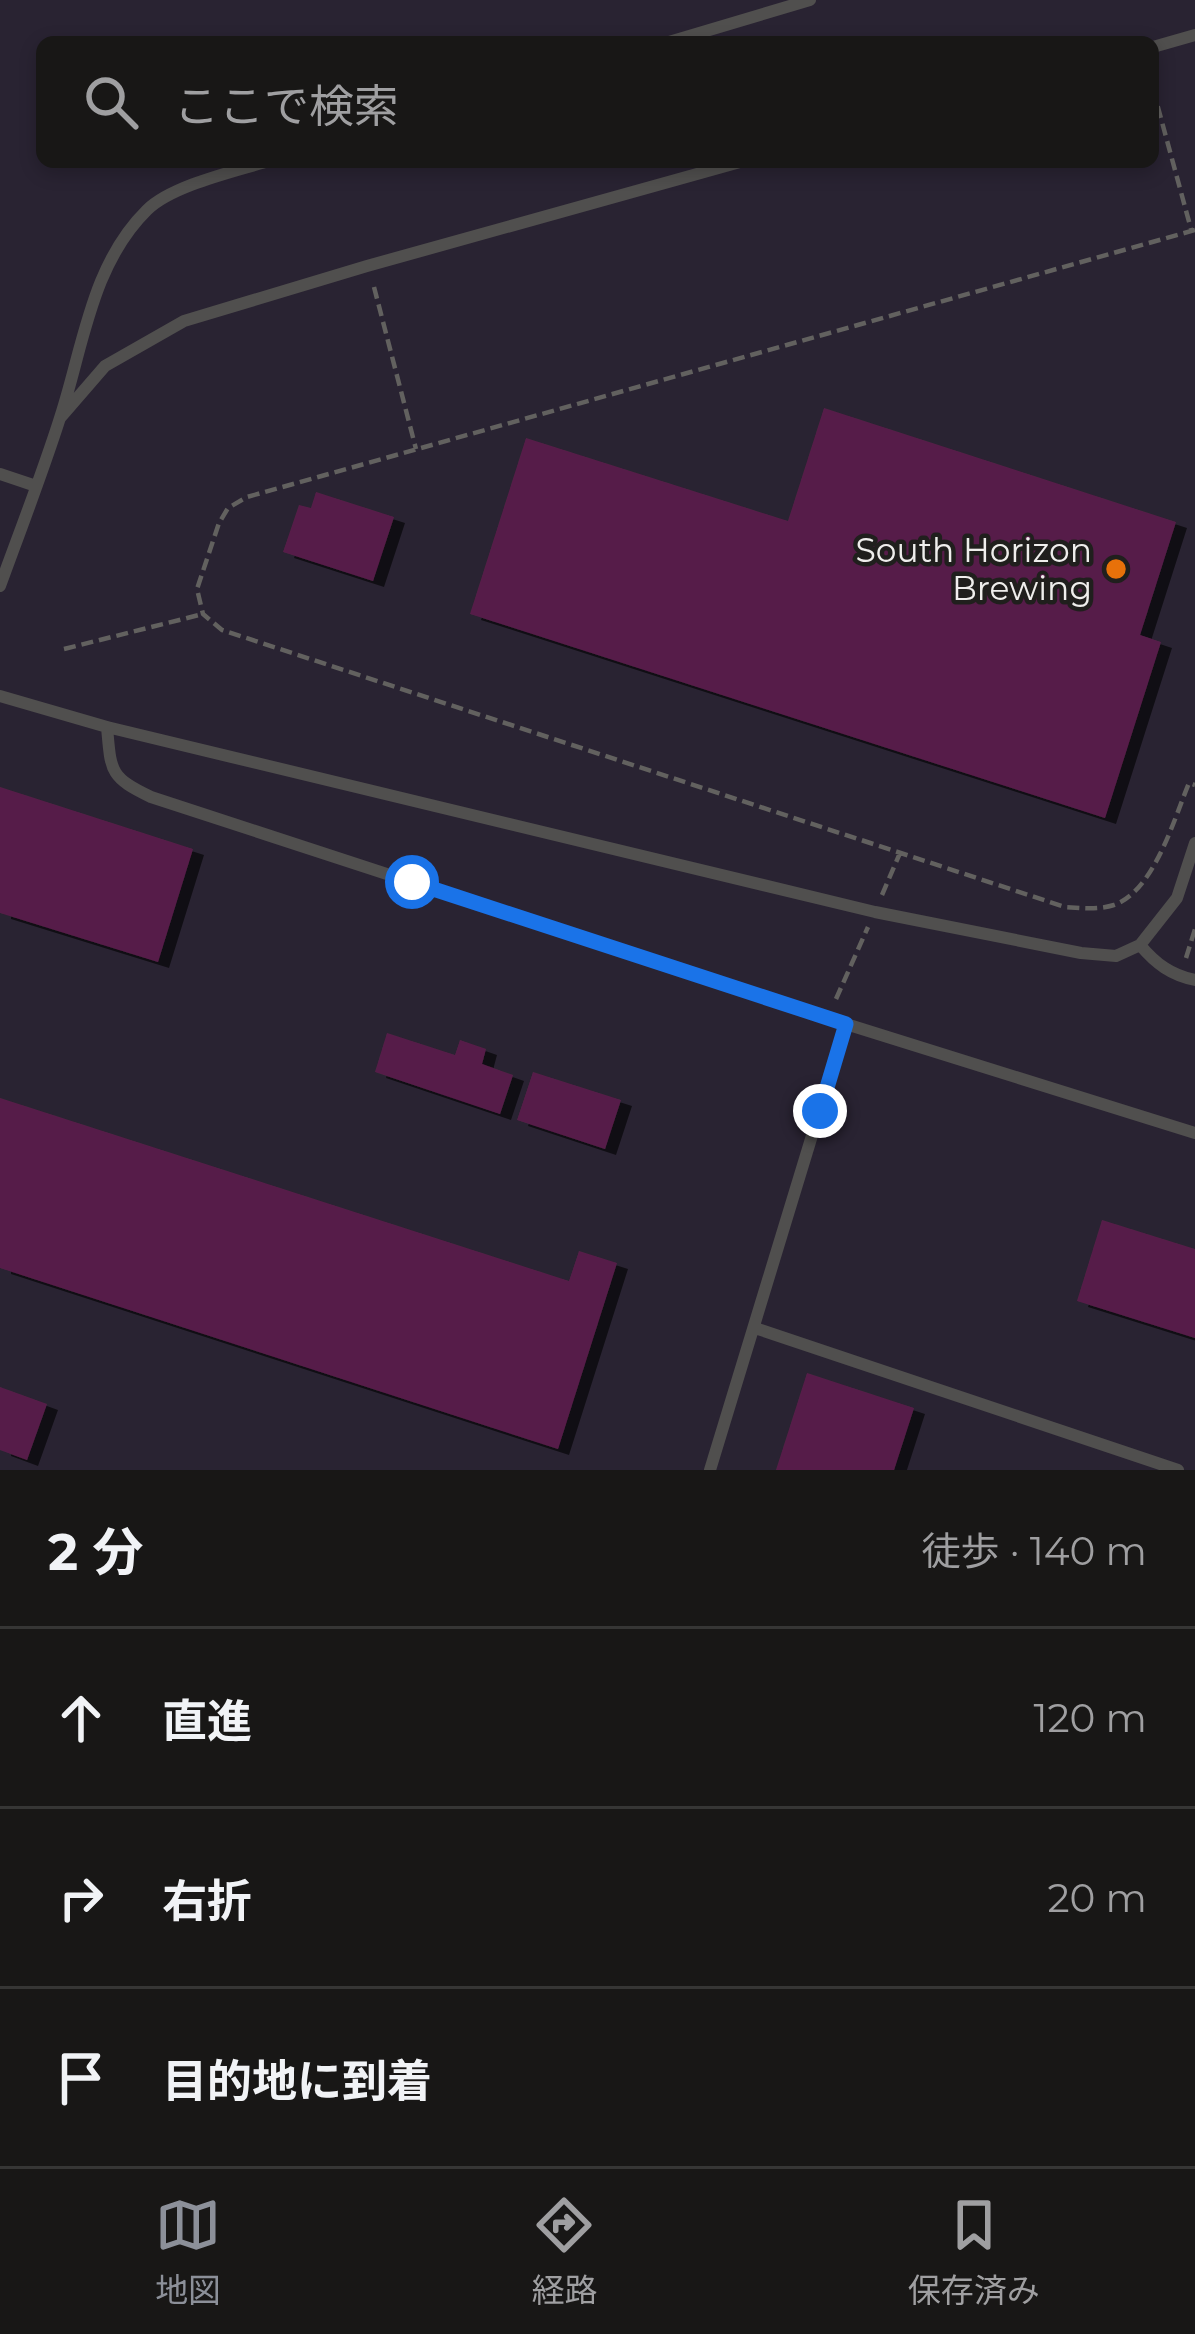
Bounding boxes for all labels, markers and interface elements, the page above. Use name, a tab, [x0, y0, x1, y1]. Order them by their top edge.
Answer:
search box	[36, 36, 1159, 168]
icon: search	[78, 69, 144, 135]
text: ここで検索	[174, 78, 399, 133]
place label: South Horizon Brewing	[856, 530, 1092, 608]
marker: South Horizon Brewing	[1103, 556, 1129, 582]
route start	[385, 855, 439, 909]
route end	[793, 1084, 847, 1138]
text: 2 分	[48, 1521, 144, 1583]
text: 徒歩 · 140 m	[921, 1527, 1147, 1575]
icon: ahead	[48, 1685, 114, 1751]
text: 直進	[162, 1693, 252, 1748]
text: 120 m	[1033, 1694, 1147, 1742]
icon: right	[48, 1865, 114, 1931]
text: 右折	[162, 1873, 252, 1928]
text: 20 m	[1048, 1874, 1147, 1922]
icon: arrive	[48, 2045, 114, 2111]
text: 目的地に到着	[162, 2053, 432, 2108]
tab: 地図	[155, 2192, 221, 2312]
tab: 経路	[531, 2192, 597, 2312]
tab: 保存済み	[908, 2192, 1040, 2312]

